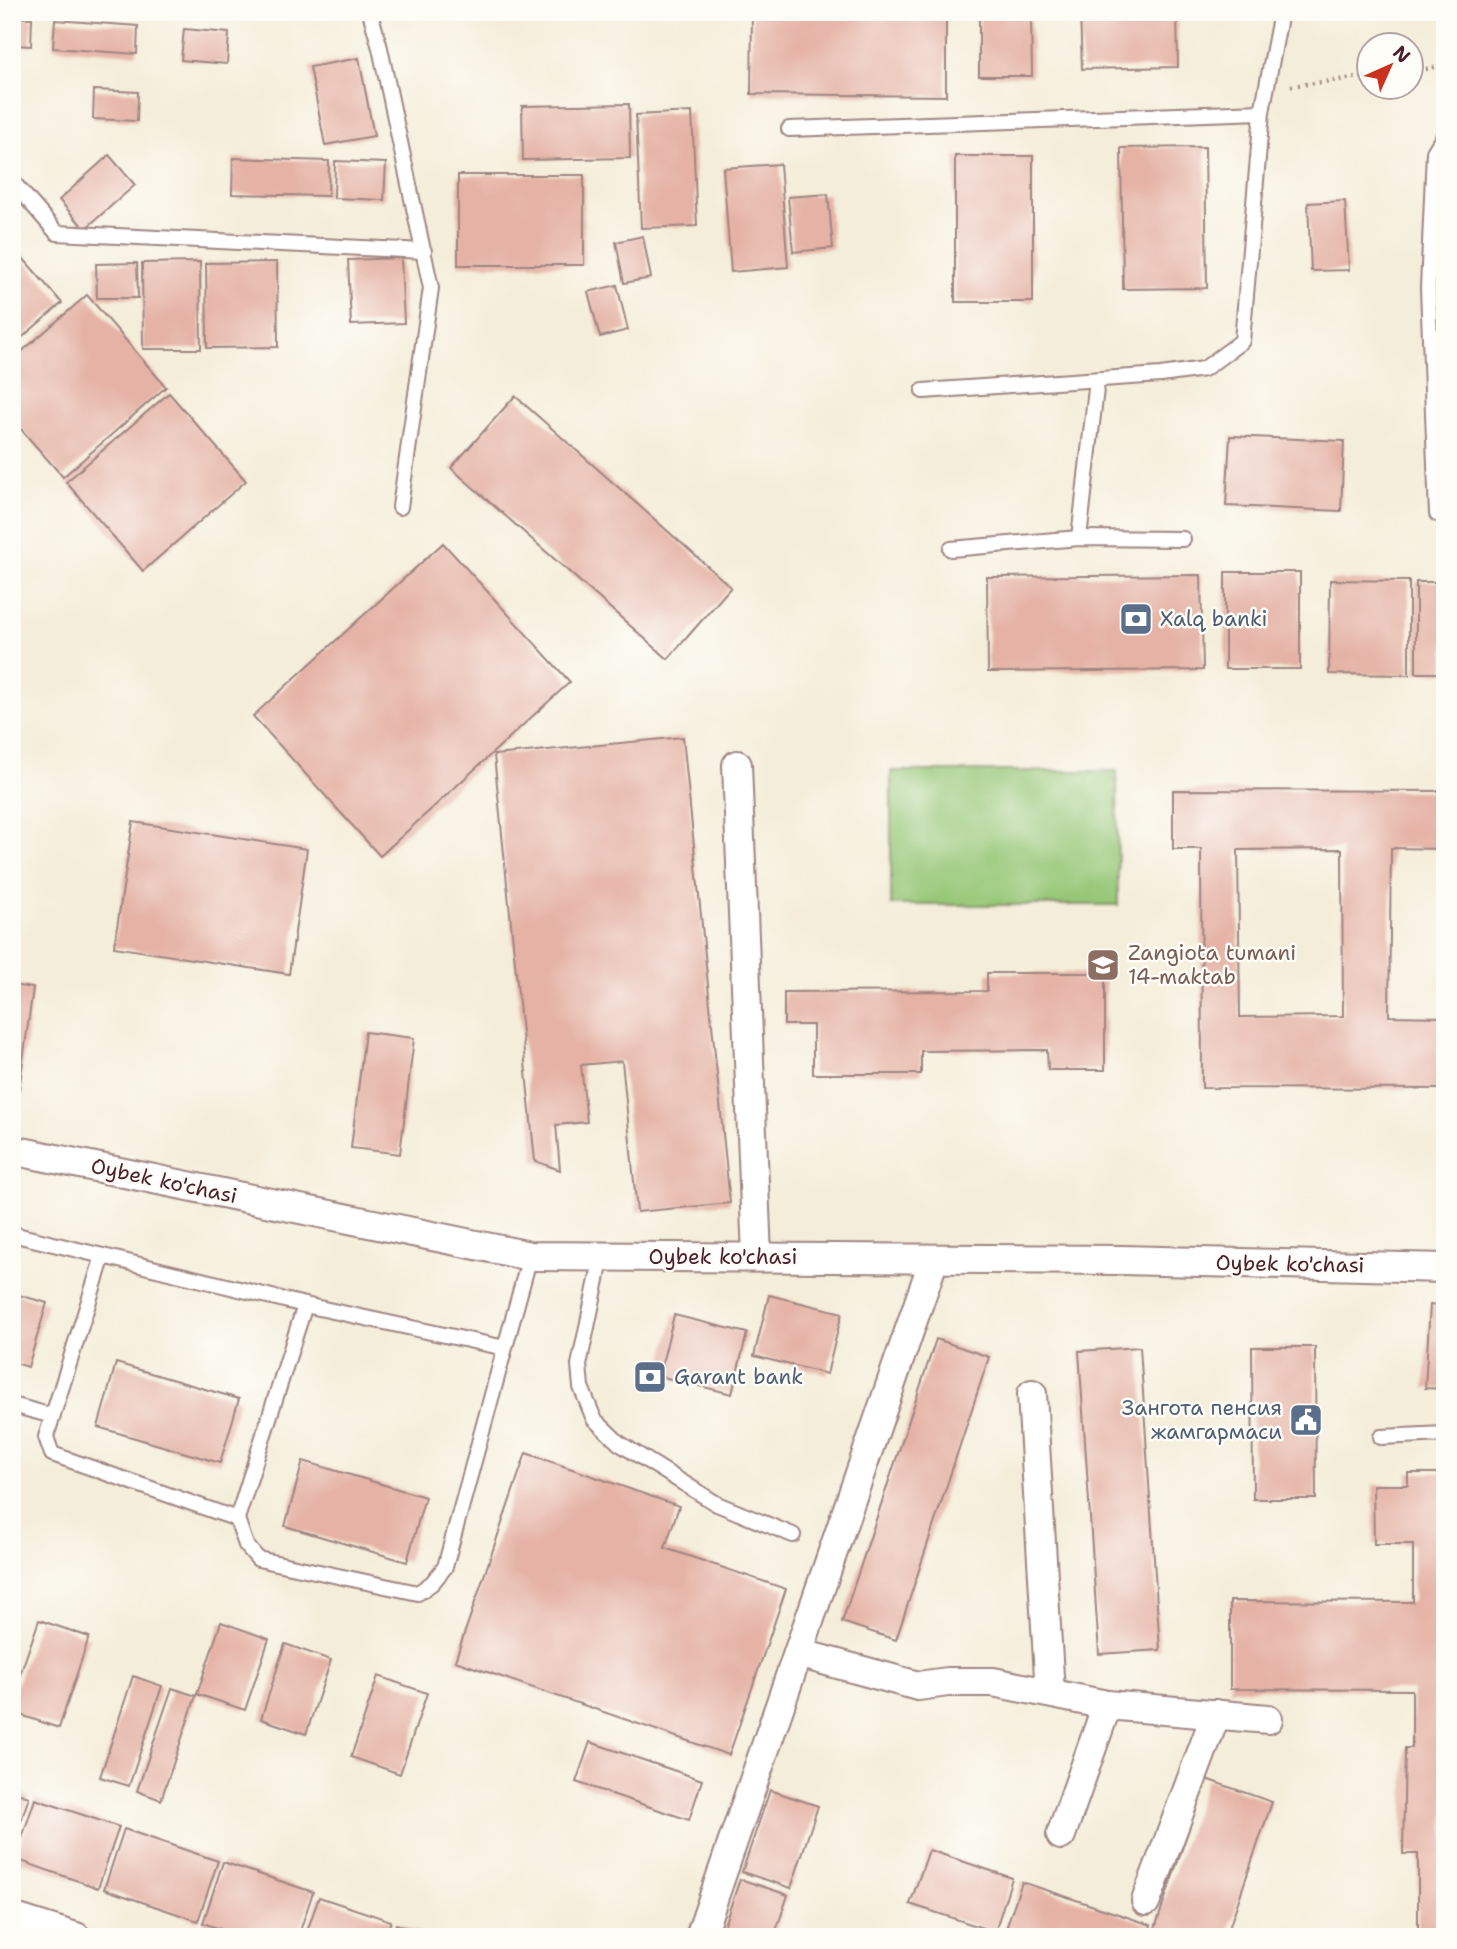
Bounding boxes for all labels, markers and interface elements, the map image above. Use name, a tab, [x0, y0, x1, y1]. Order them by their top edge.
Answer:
north arrow	[1356, 32, 1426, 102]
text: N	[1388, 40, 1416, 68]
bank icon: Xalq banki	[1117, 600, 1155, 638]
place label: Xalq banki	[1160, 605, 1267, 633]
place label: Zangiota tumani 14-maktab	[1128, 939, 1296, 991]
school or university icon: Zangiota tumani 14-maktab	[1084, 946, 1122, 984]
street label: Oybek ko'chasi	[88, 1152, 240, 1210]
street label: Oybek ko'chasi	[649, 1243, 797, 1271]
street label: Oybek ko'chasi	[1215, 1249, 1365, 1279]
bank icon: Garant bank	[631, 1358, 669, 1396]
place label: Garant bank	[674, 1363, 803, 1391]
place label: Зангота пенсия жамгармаси	[1122, 1394, 1282, 1446]
public building icon: Зангота пенсия жамгармаси	[1287, 1401, 1325, 1439]

